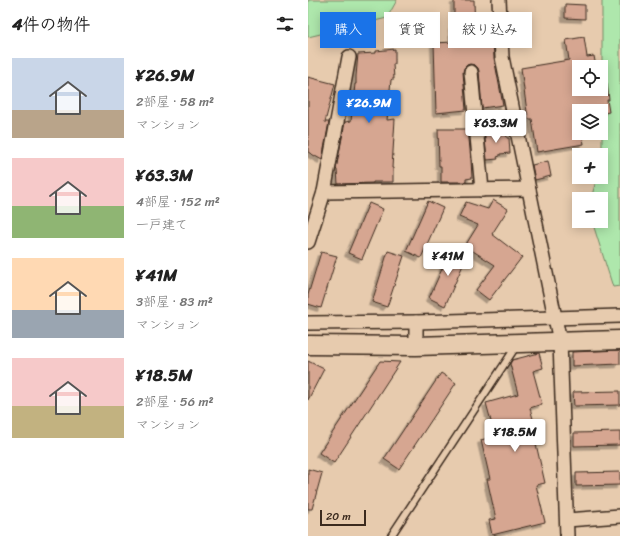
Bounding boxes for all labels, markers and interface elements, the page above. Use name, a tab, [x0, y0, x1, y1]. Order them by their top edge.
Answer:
text: 4件の物件	[12, 9, 91, 39]
chip: 購入	[320, 12, 376, 48]
chip: 賃貸	[384, 12, 440, 48]
chip: 絞り込み	[448, 12, 532, 48]
icon: filters	[274, 13, 296, 35]
text: ¥26.9M	[136, 60, 194, 90]
map controls	[572, 60, 608, 228]
button: locate	[572, 60, 608, 96]
icon: home	[44, 74, 92, 122]
text: 2部屋 · 58 m²	[136, 90, 214, 113]
pin: ¥26.9M	[336, 90, 402, 124]
text: ¥26.9M	[347, 91, 391, 114]
button: layers	[572, 104, 608, 140]
pin: ¥63.3M	[463, 110, 529, 144]
text: ¥63.3M	[474, 111, 518, 134]
text: マンション	[136, 113, 200, 136]
button: +	[572, 148, 608, 184]
text: ¥63.3M	[136, 160, 193, 190]
icon: home	[44, 174, 92, 222]
text: 4部屋 · 152 m²	[136, 190, 220, 213]
button: −	[572, 192, 608, 228]
text: 一戸建て	[136, 213, 188, 236]
pin: ¥41M	[424, 243, 472, 277]
text: ¥41M	[432, 244, 464, 267]
text: ¥41M	[136, 260, 177, 290]
icon: home	[44, 274, 92, 322]
text: 3部屋 · 83 m²	[136, 290, 213, 313]
text: マンション	[136, 313, 200, 336]
text: ¥18.5M	[136, 360, 192, 390]
icon: home	[44, 374, 92, 422]
text: 2部屋 · 56 m²	[136, 390, 214, 413]
text: マンション	[136, 413, 200, 436]
pin: ¥18.5M	[482, 419, 548, 453]
text: ¥18.5M	[493, 420, 537, 443]
text: 20 m	[326, 507, 351, 526]
scale bar	[320, 508, 366, 527]

